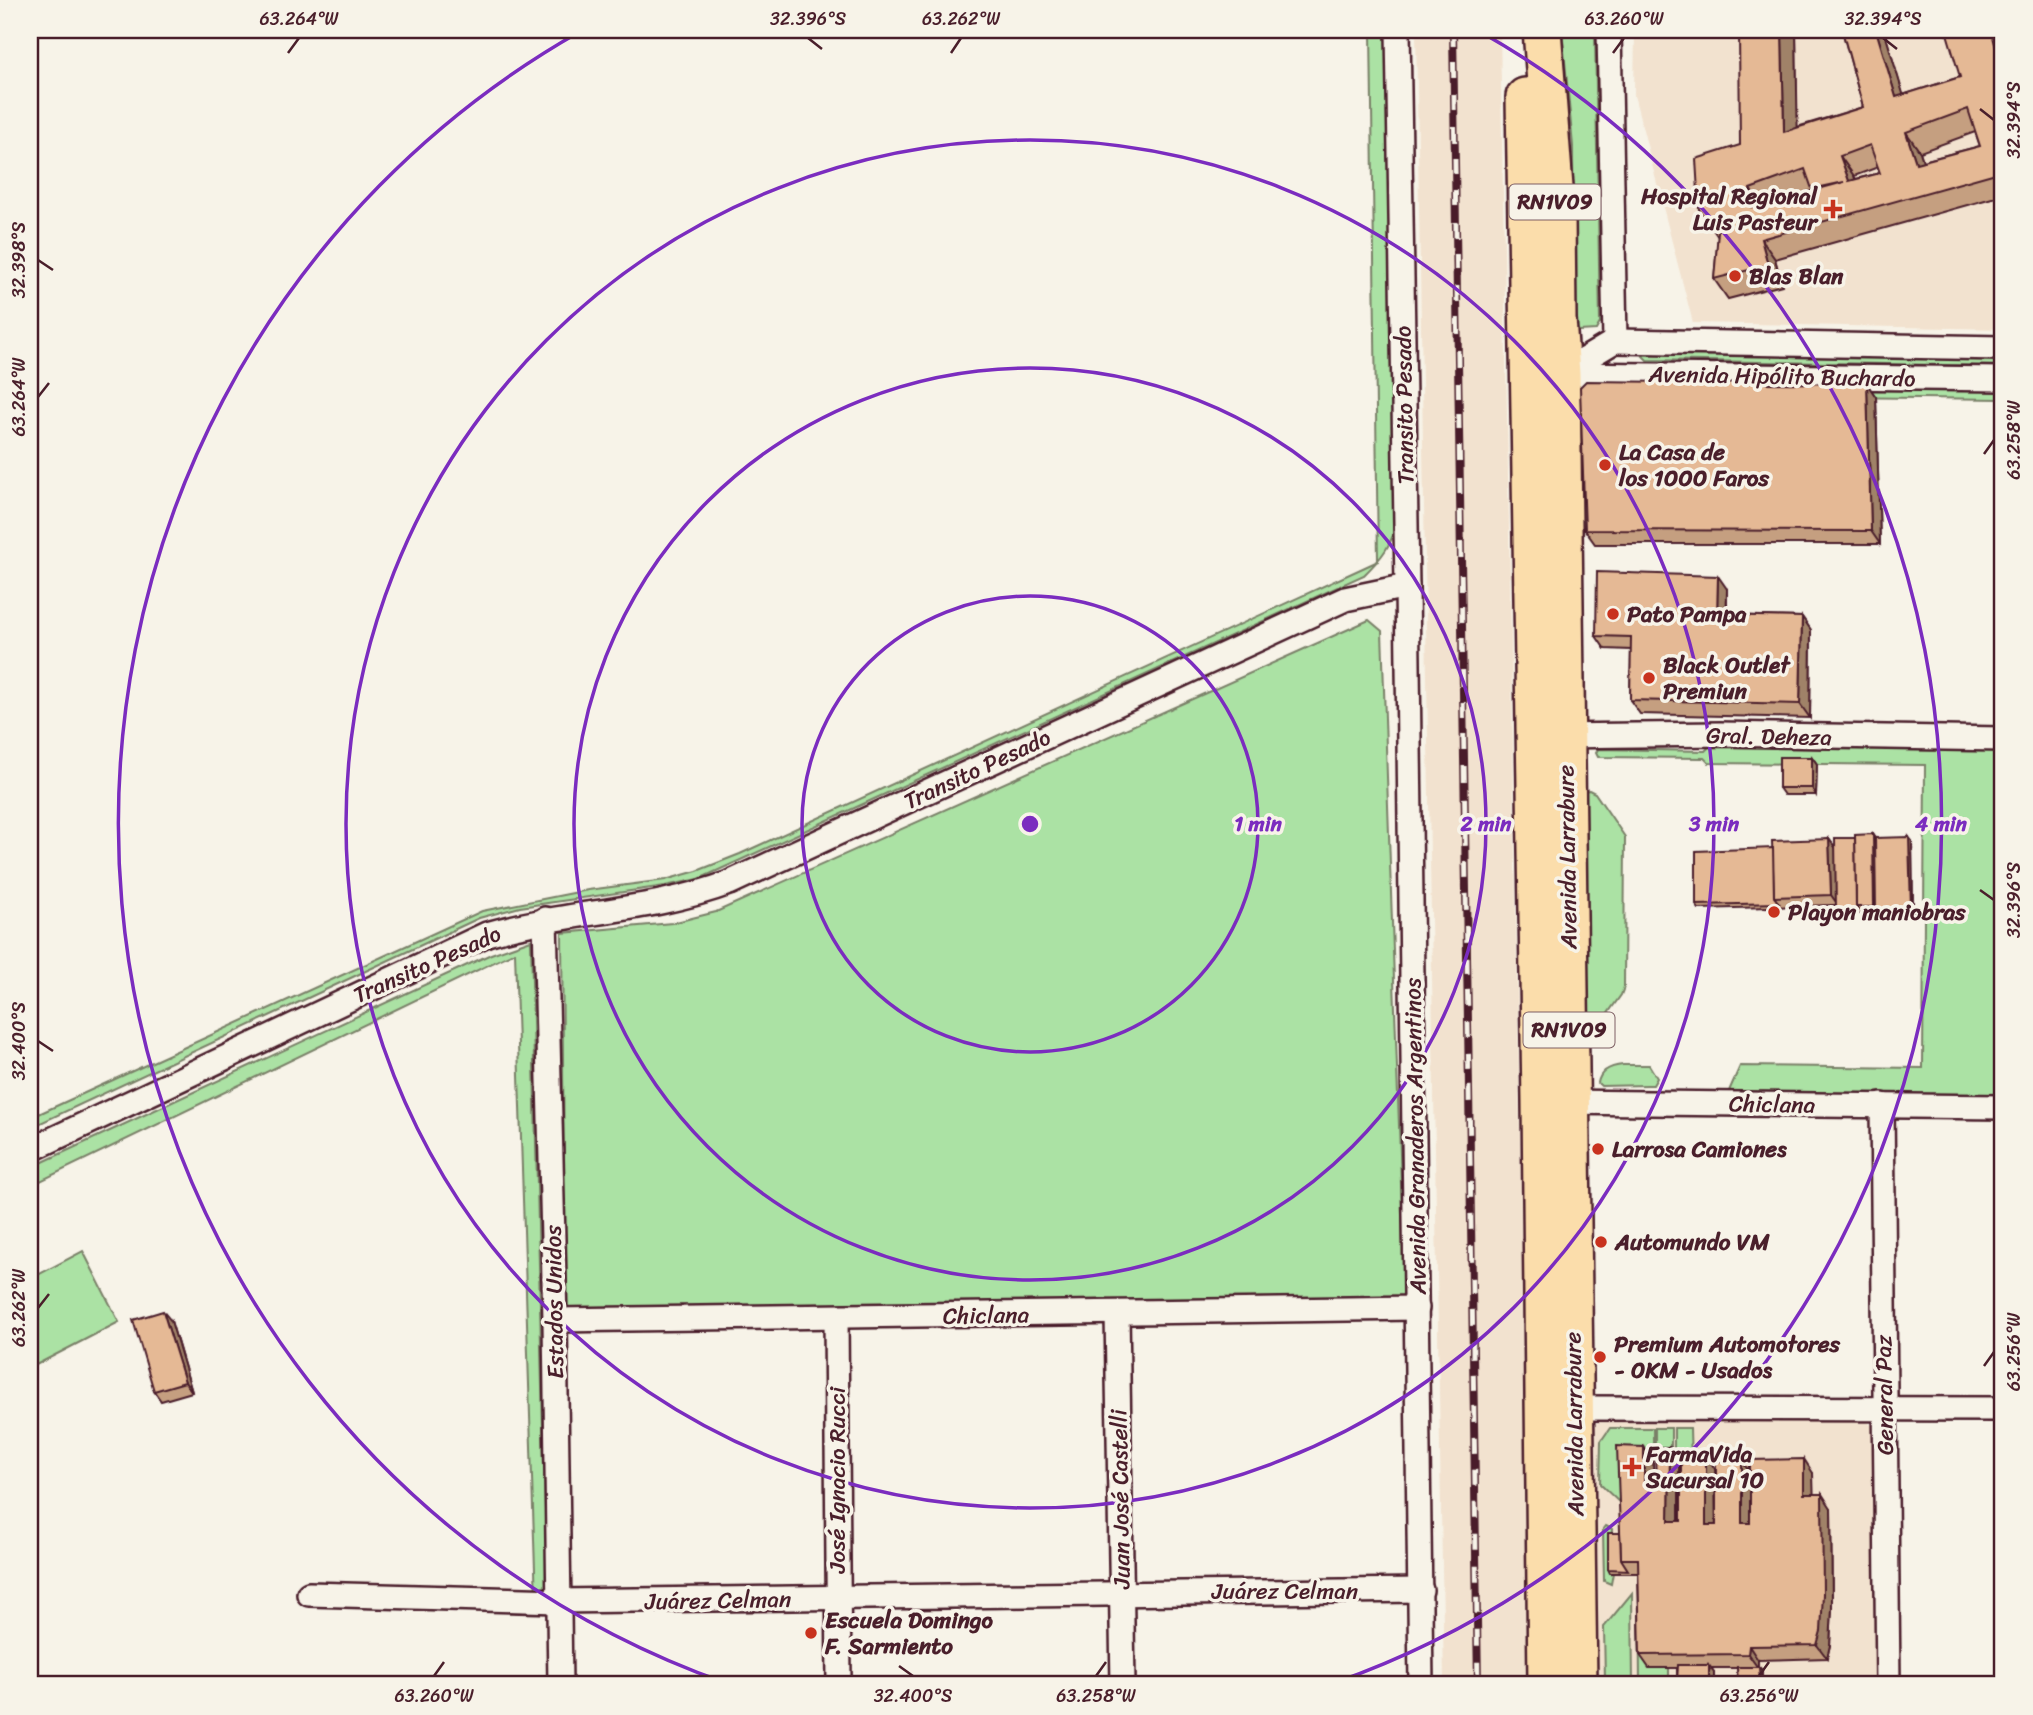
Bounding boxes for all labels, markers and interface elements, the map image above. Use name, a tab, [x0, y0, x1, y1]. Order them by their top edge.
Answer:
text: 63.264°W	[260, 3, 340, 35]
text: 32.396°S	[770, 3, 846, 35]
text: 63.262°W	[922, 3, 1001, 35]
text: 63.260°W	[1584, 3, 1665, 35]
text: 32.394°S	[1845, 3, 1921, 35]
text: 32.394°S	[1998, 82, 2030, 158]
place label: Hospital Regional Luis Pasteur	[1640, 176, 1820, 243]
road number: RN1V09	[1510, 184, 1600, 220]
marker: Hospital Regional Luis Pasteur	[1823, 199, 1843, 219]
text: 32.398°S	[3, 222, 35, 298]
place label: Blas Blan	[1749, 256, 1844, 297]
marker: Blas Blan	[1727, 268, 1743, 284]
street label: Transito Pesado	[1383, 325, 1426, 485]
street label: Avenida Hipólito Buchardo	[1647, 354, 1916, 399]
text: 63.264°W	[3, 356, 35, 436]
text: 63.258°W	[1998, 399, 2030, 480]
place label: La Casa de los 1000 Faros	[1618, 432, 1769, 499]
marker: La Casa de los 1000 Faros	[1597, 457, 1613, 473]
place label: Pato Pampa	[1627, 594, 1747, 635]
marker: Pato Pampa	[1605, 606, 1621, 622]
place label: Black Outlet Premiun	[1663, 645, 1791, 712]
marker: Black Outlet Premiun	[1641, 670, 1657, 686]
street label: Gral. Deheza	[1706, 715, 1832, 758]
street label: Transito Pesado	[897, 717, 1058, 822]
street label: Avenida Larrabure	[1545, 764, 1590, 951]
text: 1 min	[1234, 805, 1283, 843]
text: 2 min	[1460, 805, 1512, 843]
text: 3 min	[1688, 805, 1740, 843]
text: 4 min	[1914, 805, 1968, 843]
centre of rings	[1018, 812, 1042, 836]
text: 32.396°S	[1998, 862, 2030, 938]
place label: Playon maniobras	[1788, 892, 1966, 933]
marker: Playon maniobras	[1766, 904, 1782, 920]
street label: Transito Pesado	[346, 913, 508, 1015]
street label: Avenida Granaderos Argentinos	[1392, 977, 1439, 1296]
text: 32.400°S	[3, 1002, 35, 1080]
road number: RN1V09	[1524, 1012, 1614, 1048]
street label: Chiclana	[1728, 1083, 1816, 1126]
place label: Larrosa Camiones	[1612, 1129, 1787, 1170]
marker: Larrosa Camiones	[1590, 1141, 1606, 1157]
place label: Automundo VM	[1614, 1222, 1770, 1263]
street label: Estados Unidos	[533, 1224, 576, 1379]
marker: Automundo VM	[1593, 1234, 1609, 1250]
text: 63.262°W	[3, 1268, 35, 1347]
street label: Chiclana	[943, 1294, 1030, 1337]
text: 63.256°W	[1998, 1312, 2030, 1391]
place label: Premium Automotores - 0KM - Usados	[1614, 1324, 1841, 1391]
street label: Avenida Larrabure	[1552, 1331, 1597, 1518]
street label: General Paz	[1863, 1333, 1906, 1456]
marker: Premium Automotores - 0KM - Usados	[1592, 1349, 1608, 1365]
street label: José Ignacio Rucci	[817, 1386, 858, 1574]
street label: Juan José Castelli	[1098, 1408, 1143, 1590]
place label: FarmaVida Sucursal 10	[1645, 1434, 1764, 1501]
marker: FarmaVida Sucursal 10	[1624, 1459, 1640, 1475]
street label: Juárez Celman	[1211, 1571, 1358, 1612]
street label: Juárez Celman	[643, 1579, 792, 1622]
place label: Escuela Domingo F. Sarmiento	[824, 1600, 994, 1667]
marker: Escuela Domingo F. Sarmiento	[803, 1625, 819, 1641]
text: 63.260°W	[394, 1680, 475, 1712]
text: 32.400°S	[874, 1680, 952, 1712]
text: 63.258°W	[1056, 1680, 1137, 1712]
text: 63.256°W	[1720, 1680, 1799, 1712]

